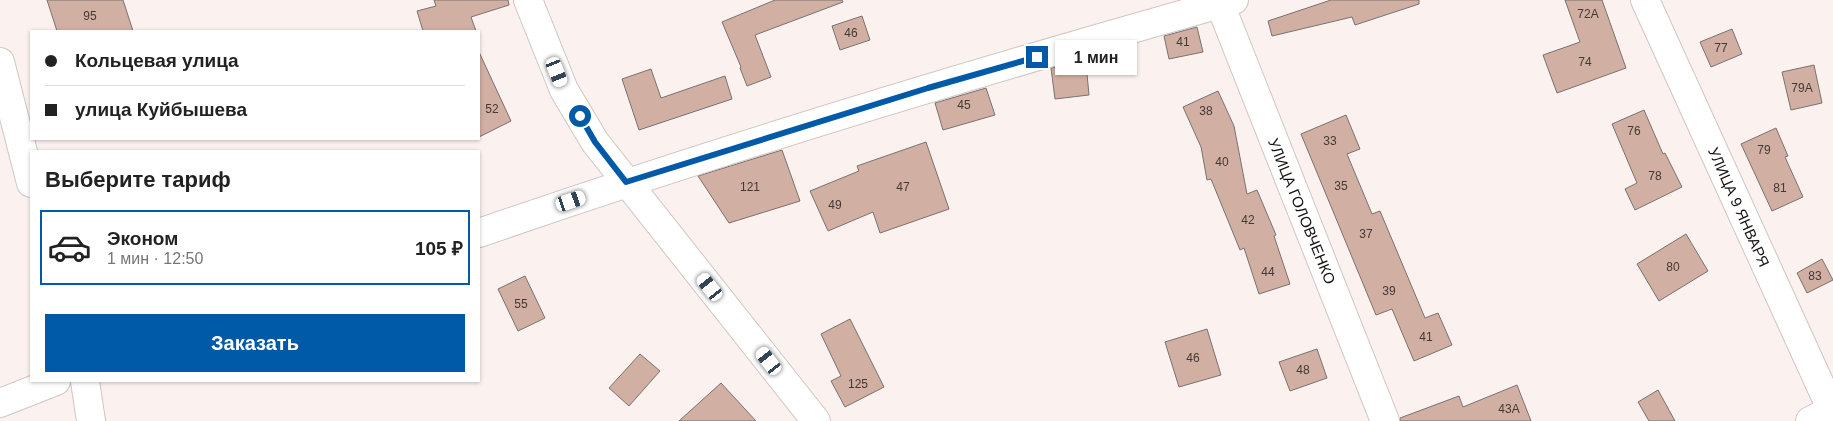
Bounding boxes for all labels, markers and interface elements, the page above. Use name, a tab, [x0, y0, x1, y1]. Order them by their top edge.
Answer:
house number: 72А	[1577, 7, 1599, 21]
house number: 95	[83, 9, 97, 23]
house number: 46	[844, 26, 858, 40]
house number: 41	[1176, 35, 1190, 49]
callout: 1 мин	[1054, 40, 1137, 74]
house number: 77	[1714, 41, 1728, 55]
route end	[1026, 46, 1048, 68]
text: 1 мин	[1074, 49, 1118, 66]
text: Кольцевая улица	[75, 50, 239, 71]
car	[544, 55, 569, 89]
house number: 74	[1578, 55, 1592, 69]
house number: 79А	[1791, 81, 1813, 95]
house number: 45	[957, 98, 971, 112]
text: улица Куйбышева	[75, 99, 247, 120]
house number: 52	[485, 102, 499, 116]
house number: 38	[1199, 104, 1213, 118]
route start	[569, 105, 591, 127]
house number: 76	[1627, 124, 1641, 138]
house number: 33	[1323, 134, 1337, 148]
street label: УЛИЦА ГОЛОВЧЕНКО	[1265, 136, 1339, 286]
house number: 79	[1757, 143, 1771, 157]
street label: УЛИЦА 9 ЯНВАРЯ	[1705, 145, 1773, 269]
house number: 40	[1215, 155, 1229, 169]
text: Выберите тариф	[45, 167, 231, 192]
house number: 78	[1648, 169, 1662, 183]
house number: 35	[1334, 179, 1348, 193]
house number: 121	[740, 180, 760, 194]
house number: 47	[896, 180, 910, 194]
house number: 81	[1773, 181, 1787, 195]
car	[554, 189, 587, 213]
house number: 49	[828, 198, 842, 212]
house number: 42	[1241, 213, 1255, 227]
icon: car	[47, 225, 92, 270]
house number: 37	[1359, 227, 1373, 241]
text: Эконом	[107, 228, 178, 249]
text: 105 ₽	[415, 238, 463, 259]
text: 1 мин · 12:50	[107, 250, 203, 267]
house number: 80	[1666, 260, 1680, 274]
house number: 44	[1261, 265, 1275, 279]
house number: 83	[1808, 269, 1822, 283]
car	[694, 271, 725, 303]
house number: 39	[1382, 284, 1396, 298]
house number: 55	[514, 297, 528, 311]
button: Заказать	[45, 314, 465, 372]
house number: 41	[1419, 330, 1433, 344]
car	[753, 345, 784, 377]
house number: 46	[1186, 351, 1200, 365]
house number: 48	[1296, 363, 1310, 377]
house number: 125	[848, 377, 868, 391]
house number: 43А	[1498, 402, 1520, 416]

